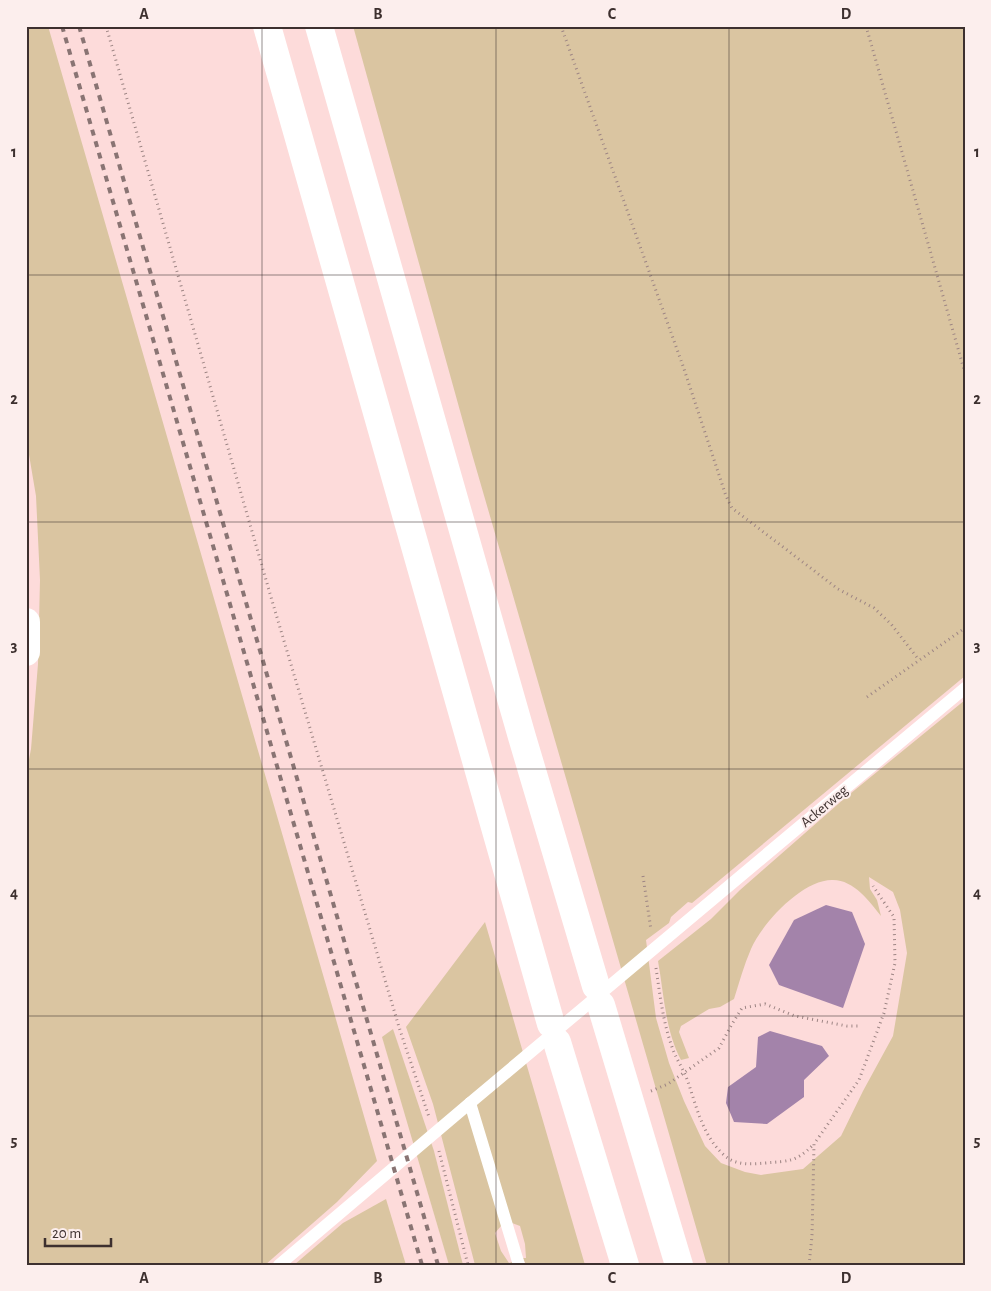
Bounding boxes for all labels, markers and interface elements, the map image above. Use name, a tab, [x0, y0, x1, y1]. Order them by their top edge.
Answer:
text: A	[139, 6, 149, 22]
text: B	[373, 6, 383, 22]
text: C	[608, 6, 617, 22]
text: D	[841, 6, 852, 22]
text: 1	[11, 144, 17, 160]
text: 1	[974, 144, 980, 160]
text: 2	[10, 391, 18, 407]
text: 2	[973, 391, 981, 407]
text: 3	[11, 638, 18, 654]
text: 3	[974, 638, 981, 654]
street label: Ackerweg	[798, 782, 851, 830]
text: 4	[10, 885, 18, 901]
text: 4	[973, 885, 981, 901]
text: 5	[11, 1133, 18, 1149]
text: 5	[974, 1133, 981, 1149]
scale bar	[45, 1216, 111, 1248]
text: 20 m	[52, 1226, 81, 1241]
text: A	[139, 1270, 149, 1286]
text: B	[373, 1270, 383, 1286]
text: C	[608, 1270, 617, 1286]
text: D	[841, 1270, 852, 1286]

